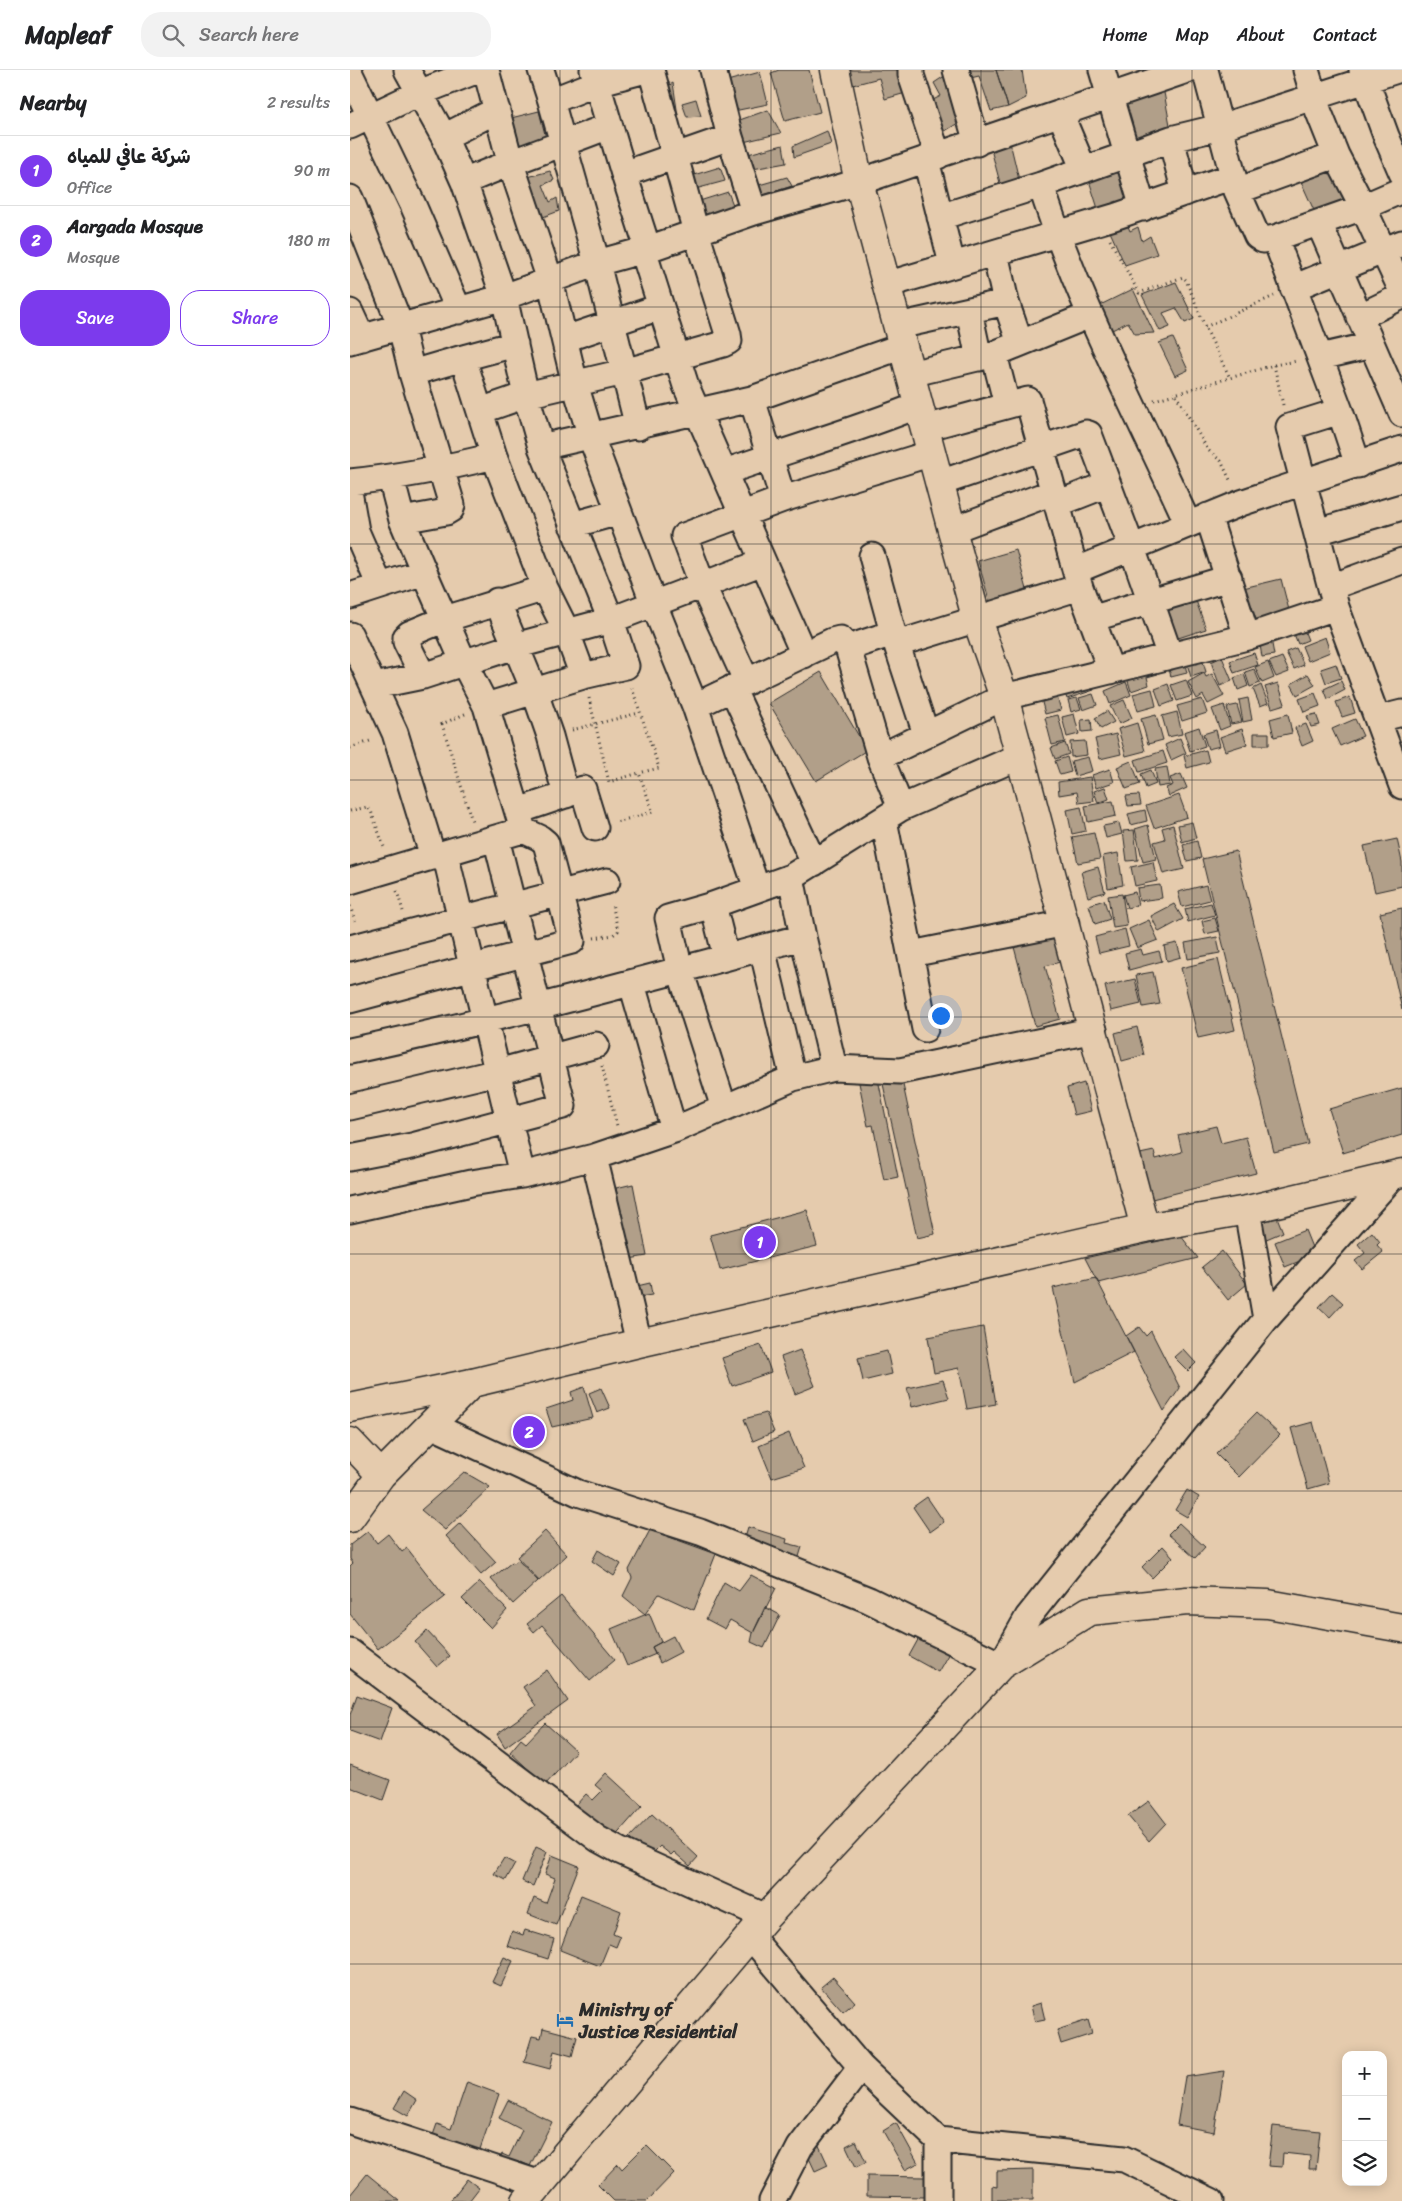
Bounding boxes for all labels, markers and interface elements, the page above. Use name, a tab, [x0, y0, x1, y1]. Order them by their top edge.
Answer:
search box	[141, 12, 491, 57]
text: Mapleaf	[25, 14, 111, 56]
text: Search here	[199, 18, 299, 51]
text: Home	[1103, 19, 1148, 51]
text: Map	[1176, 19, 1209, 51]
text: About	[1237, 19, 1285, 51]
text: Contact	[1313, 19, 1377, 51]
icon: search	[159, 21, 187, 49]
text: Nearby	[20, 84, 86, 122]
text: 2 results	[267, 88, 330, 117]
text: شركة عافي للمياه	[67, 140, 191, 173]
text: 1	[33, 156, 39, 185]
text: 90 m	[294, 156, 330, 185]
text: Office	[67, 173, 112, 202]
text: Aargada Mosque	[67, 210, 203, 243]
text: 2	[31, 226, 41, 255]
text: 180 m	[287, 226, 330, 255]
text: Mosque	[67, 243, 120, 272]
button: Save	[20, 290, 170, 346]
button: Share	[180, 290, 330, 346]
your location	[928, 1003, 954, 1029]
pin: 1	[744, 1223, 776, 1261]
pin: 2	[513, 1413, 545, 1451]
place label: Ministry of Justice Residential	[578, 1993, 739, 2048]
hotel icon: Ministry of Justice Residential	[555, 2010, 575, 2030]
map controls	[1342, 2051, 1387, 2186]
button: +	[1342, 2051, 1387, 2096]
button: −	[1342, 2096, 1387, 2141]
button: layers	[1342, 2141, 1387, 2186]

